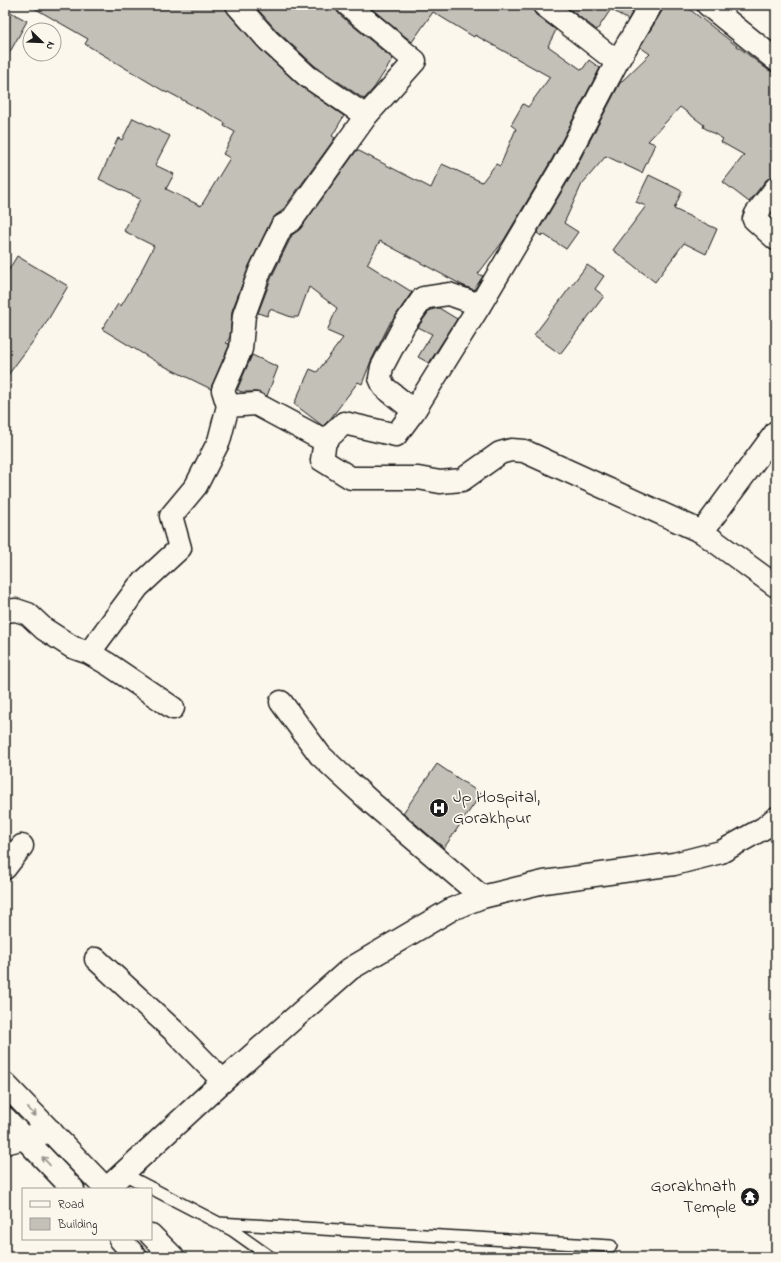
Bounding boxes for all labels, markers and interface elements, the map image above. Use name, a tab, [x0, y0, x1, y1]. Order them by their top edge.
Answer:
north arrow	[22, 22, 62, 62]
text: N	[41, 39, 59, 52]
place label: Jp Hospital, Gorakhpur	[453, 785, 540, 832]
hospital icon: Jp Hospital, Gorakhpur	[428, 797, 450, 819]
one-way arrow	[27, 1107, 37, 1117]
one-way arrow	[41, 1156, 51, 1166]
place label: Gorakhnath Temple	[650, 1174, 737, 1221]
temple icon: Gorakhnath Temple	[739, 1186, 761, 1208]
legend	[22, 1188, 152, 1240]
text: Road	[58, 1196, 84, 1214]
text: Building	[57, 1216, 97, 1235]

